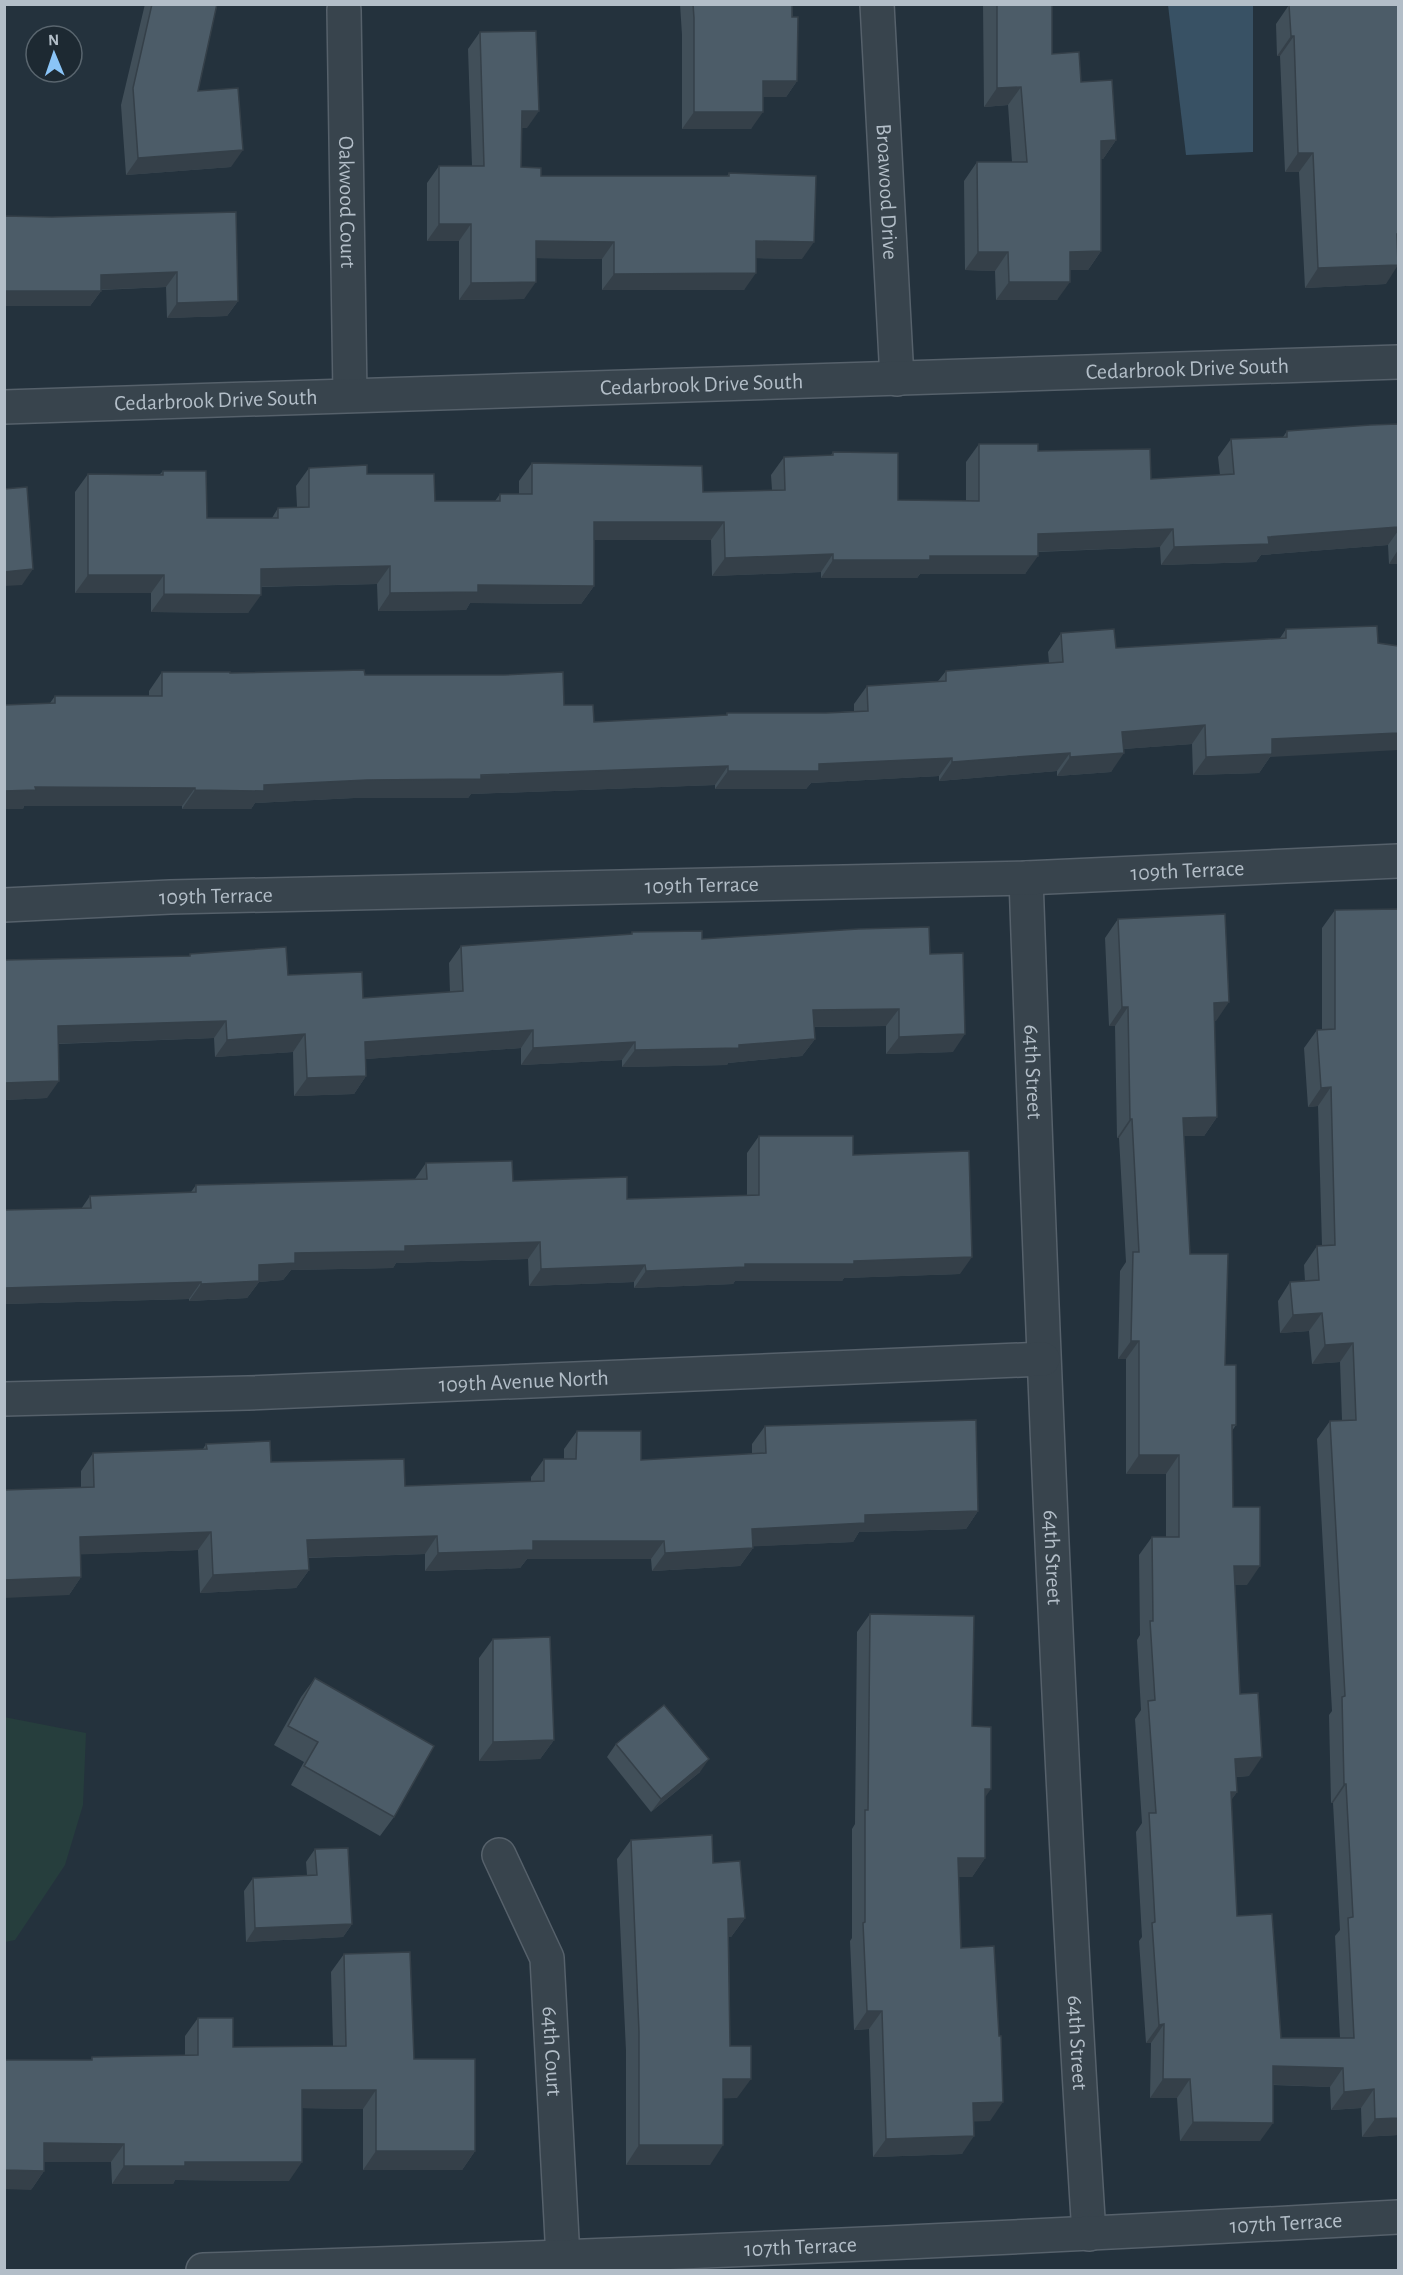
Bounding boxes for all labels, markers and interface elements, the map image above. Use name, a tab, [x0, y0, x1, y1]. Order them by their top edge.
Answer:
north arrow	[24, 24, 84, 84]
text: N	[48, 32, 59, 48]
street label: Broawood Drive	[872, 123, 902, 260]
street label: Oakwood Court	[335, 136, 359, 268]
street label: Cedarbrook Drive South	[1086, 355, 1289, 383]
street label: Cedarbrook Drive South	[600, 370, 803, 399]
street label: Cedarbrook Drive South	[114, 386, 318, 414]
street label: 109th Terrace	[1130, 857, 1245, 884]
street label: 109th Terrace	[644, 873, 759, 897]
street label: 109th Terrace	[158, 884, 273, 909]
street label: 64th Street	[1020, 1024, 1046, 1120]
street label: 109th Avenue North	[438, 1367, 609, 1396]
street label: 64th Street	[1040, 1510, 1066, 1605]
street label: 64th Street	[1064, 1995, 1091, 2091]
street label: 64th Court	[539, 2006, 565, 2097]
street label: 107th Terrace	[1229, 2209, 1343, 2237]
street label: 107th Terrace	[744, 2233, 857, 2260]

